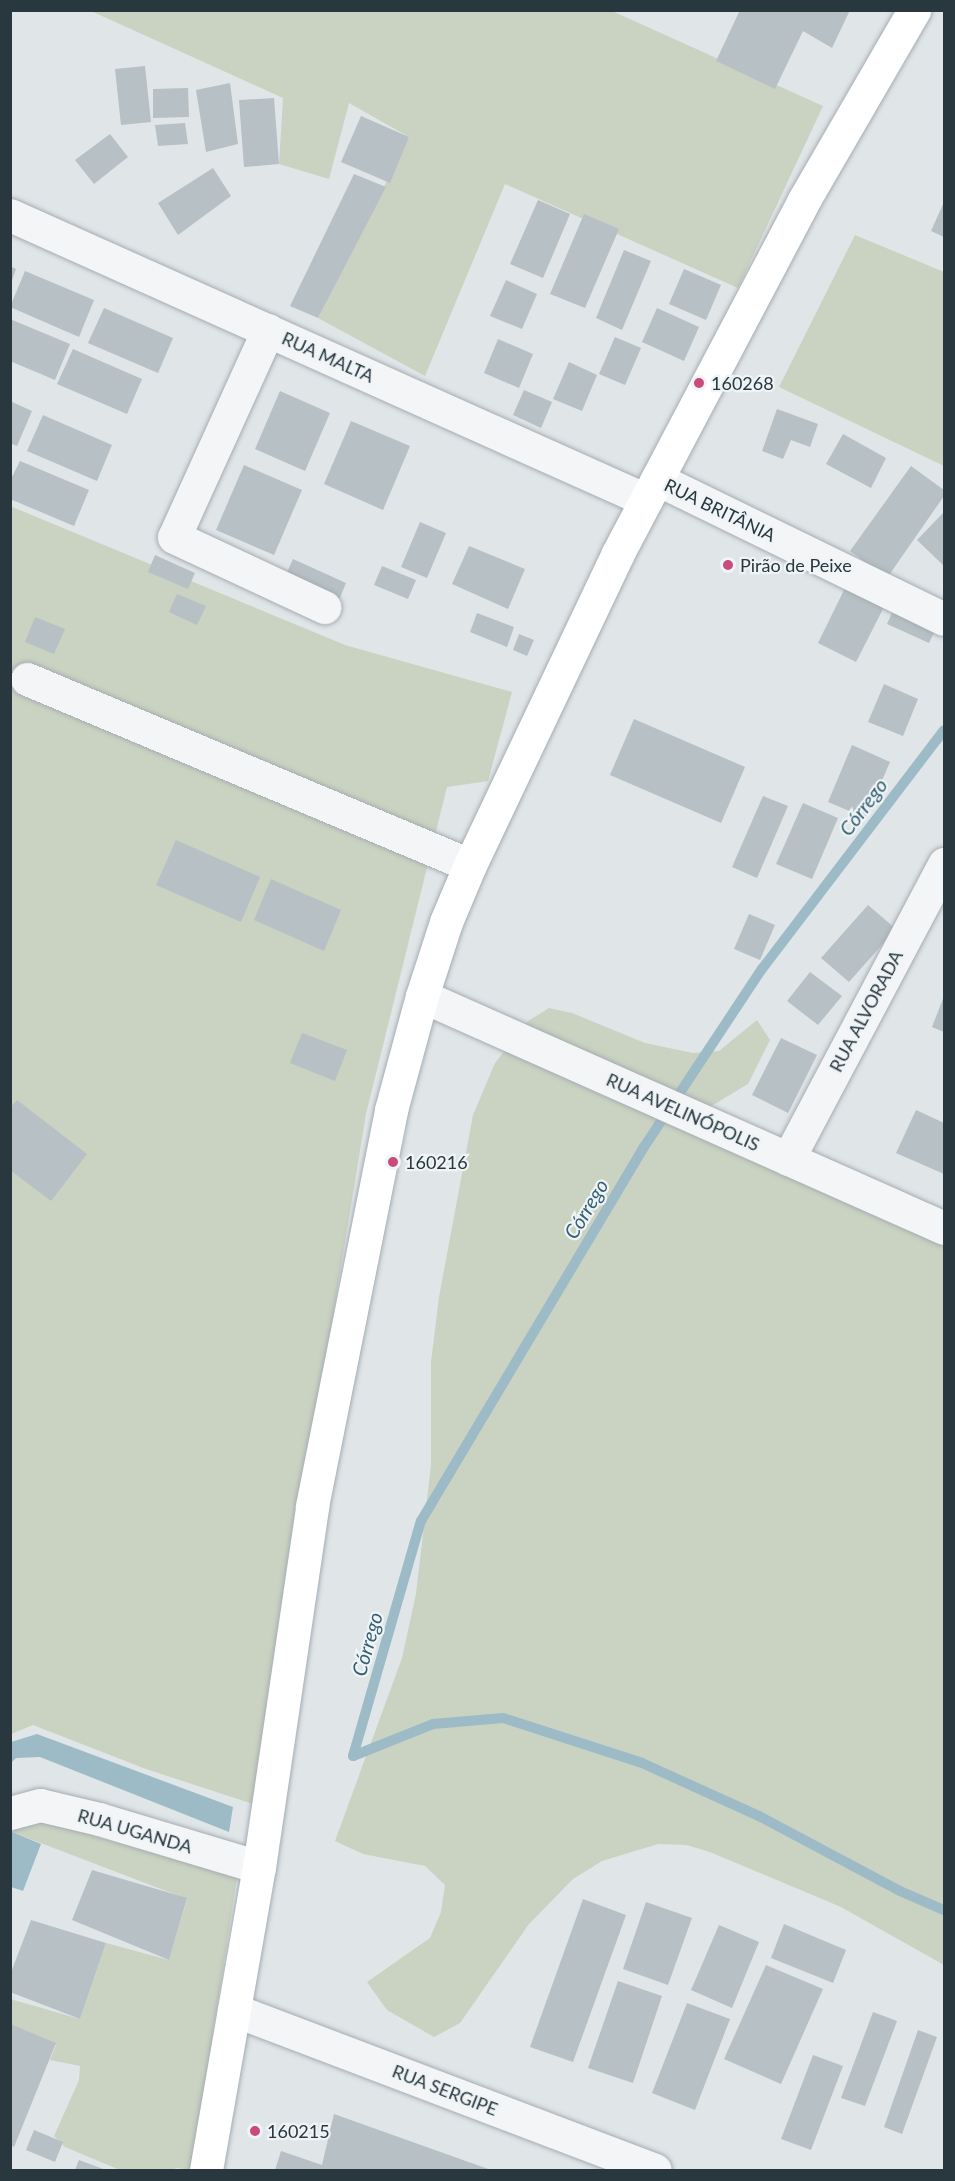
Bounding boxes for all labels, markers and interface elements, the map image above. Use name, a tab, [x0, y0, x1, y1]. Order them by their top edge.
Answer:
street label: RUA MALTA	[278, 327, 378, 387]
place label: 160268	[711, 372, 774, 394]
marker: 160268	[692, 376, 706, 390]
street label: RUA BRITÂNIA	[661, 474, 779, 546]
place label: Pirão de Peixe	[740, 554, 852, 576]
marker: Pirão de Peixe	[721, 558, 735, 572]
water label: Córrego	[834, 774, 892, 840]
street label: RUA ALVORADA	[825, 946, 907, 1076]
street label: RUA AVELINÓPOLIS	[603, 1068, 763, 1156]
place label: 160216	[405, 1151, 468, 1173]
marker: 160216	[386, 1155, 400, 1169]
water label: Córrego	[559, 1175, 613, 1243]
water label: Córrego	[346, 1609, 388, 1679]
street label: RUA UGANDA	[75, 1804, 195, 1858]
street label: RUA SERGIPE	[389, 2060, 501, 2120]
place label: 160215	[267, 2120, 330, 2142]
marker: 160215	[248, 2124, 262, 2138]

